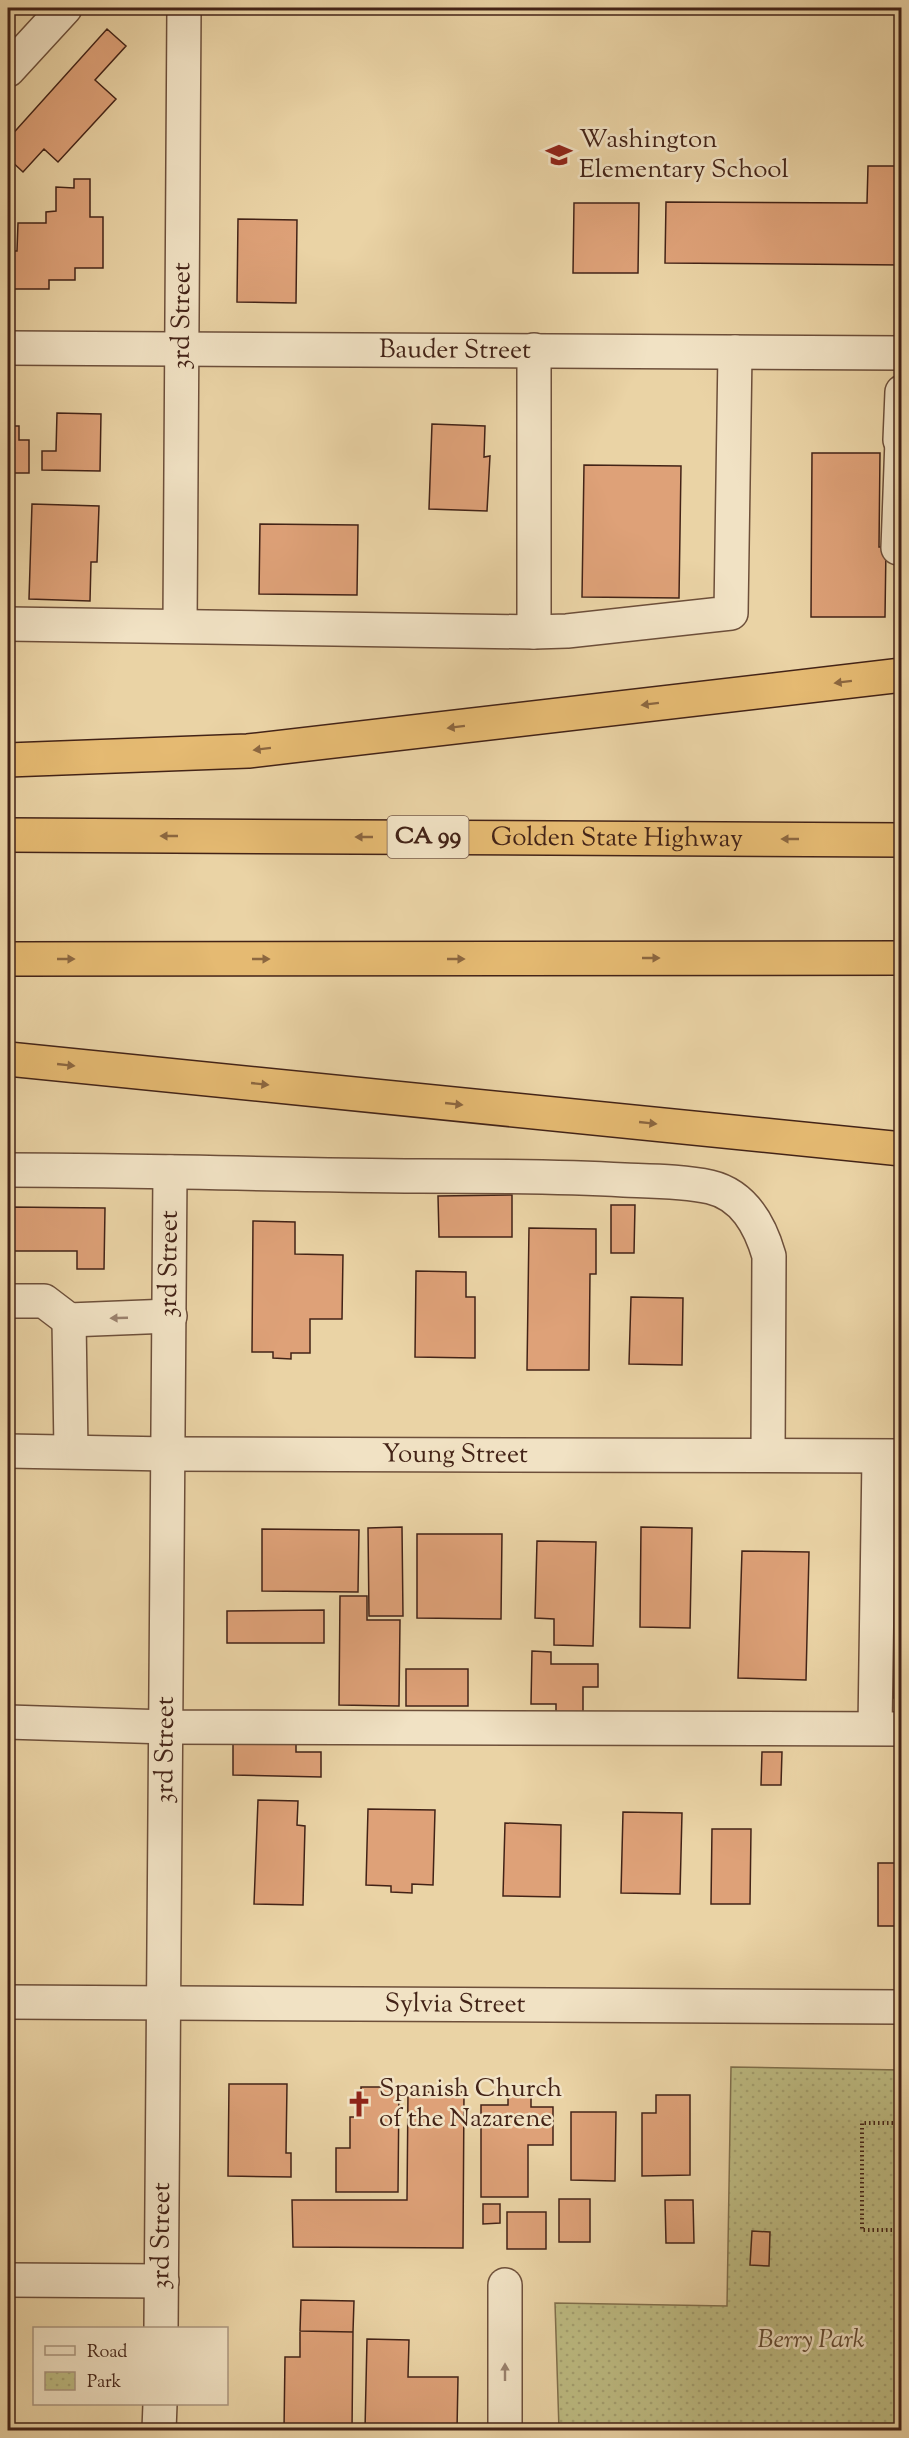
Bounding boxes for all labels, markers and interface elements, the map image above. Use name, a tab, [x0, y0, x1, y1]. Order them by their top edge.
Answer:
place label: Washington Elementary School	[579, 122, 789, 189]
school or university icon: Washington Elementary School	[544, 140, 574, 170]
street label: 3rd Street	[163, 262, 201, 370]
street label: Bauder Street	[379, 332, 531, 369]
one-way arrow	[834, 677, 853, 687]
one-way arrow	[640, 700, 659, 709]
one-way arrow	[446, 722, 465, 732]
one-way arrow	[253, 744, 272, 754]
road number: CA 99	[388, 816, 468, 858]
street label: Golden State Highway	[491, 819, 743, 858]
one-way arrow	[159, 831, 178, 841]
one-way arrow	[354, 832, 373, 842]
one-way arrow	[780, 834, 799, 844]
one-way arrow	[641, 953, 660, 963]
one-way arrow	[56, 954, 75, 964]
one-way arrow	[251, 954, 270, 964]
one-way arrow	[446, 954, 465, 964]
one-way arrow	[56, 1060, 75, 1070]
one-way arrow	[250, 1079, 269, 1089]
one-way arrow	[444, 1099, 463, 1109]
one-way arrow	[638, 1118, 657, 1128]
street label: 3rd Street	[150, 1210, 188, 1318]
one-way arrow	[110, 1313, 129, 1322]
street label: Young Street	[382, 1436, 528, 1473]
street label: 3rd Street	[147, 1696, 184, 1804]
street label: Sylvia Street	[384, 1986, 526, 2023]
place label: Spanish Church of the Nazarene	[379, 2071, 562, 2138]
church icon: Spanish Church of the Nazarene	[344, 2089, 374, 2119]
street label: 3rd Street	[143, 2182, 181, 2290]
park label: Berry Park	[758, 2322, 865, 2359]
legend	[33, 2327, 228, 2405]
text: Road	[87, 2340, 127, 2366]
one-way arrow	[500, 2363, 510, 2382]
text: Park	[87, 2370, 122, 2396]

